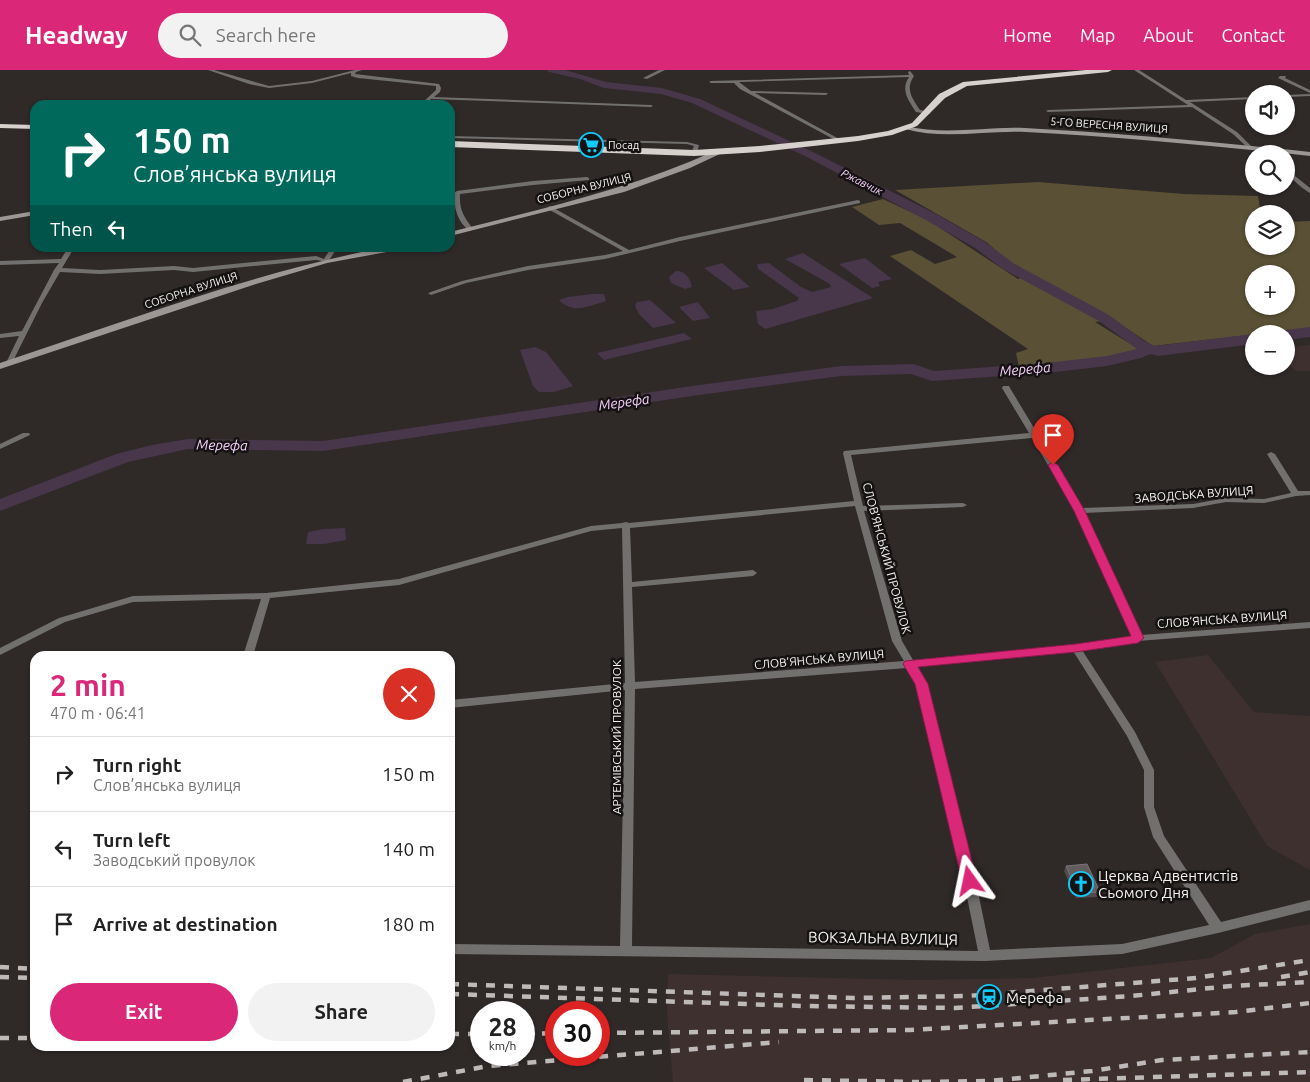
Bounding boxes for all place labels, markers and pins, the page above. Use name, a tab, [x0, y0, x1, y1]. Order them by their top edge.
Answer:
supermarket icon: Посад	[578, 132, 604, 158]
place label: Посад	[608, 139, 640, 151]
pin	[1032, 414, 1074, 465]
place label: Церква Адвентистів Сьомого Дня	[1098, 867, 1238, 901]
church icon: Церква Адвентистів Сьомого Дня	[1068, 871, 1094, 897]
station icon: Мерефа	[976, 984, 1002, 1010]
place label: Мерефа	[1006, 989, 1063, 1006]

